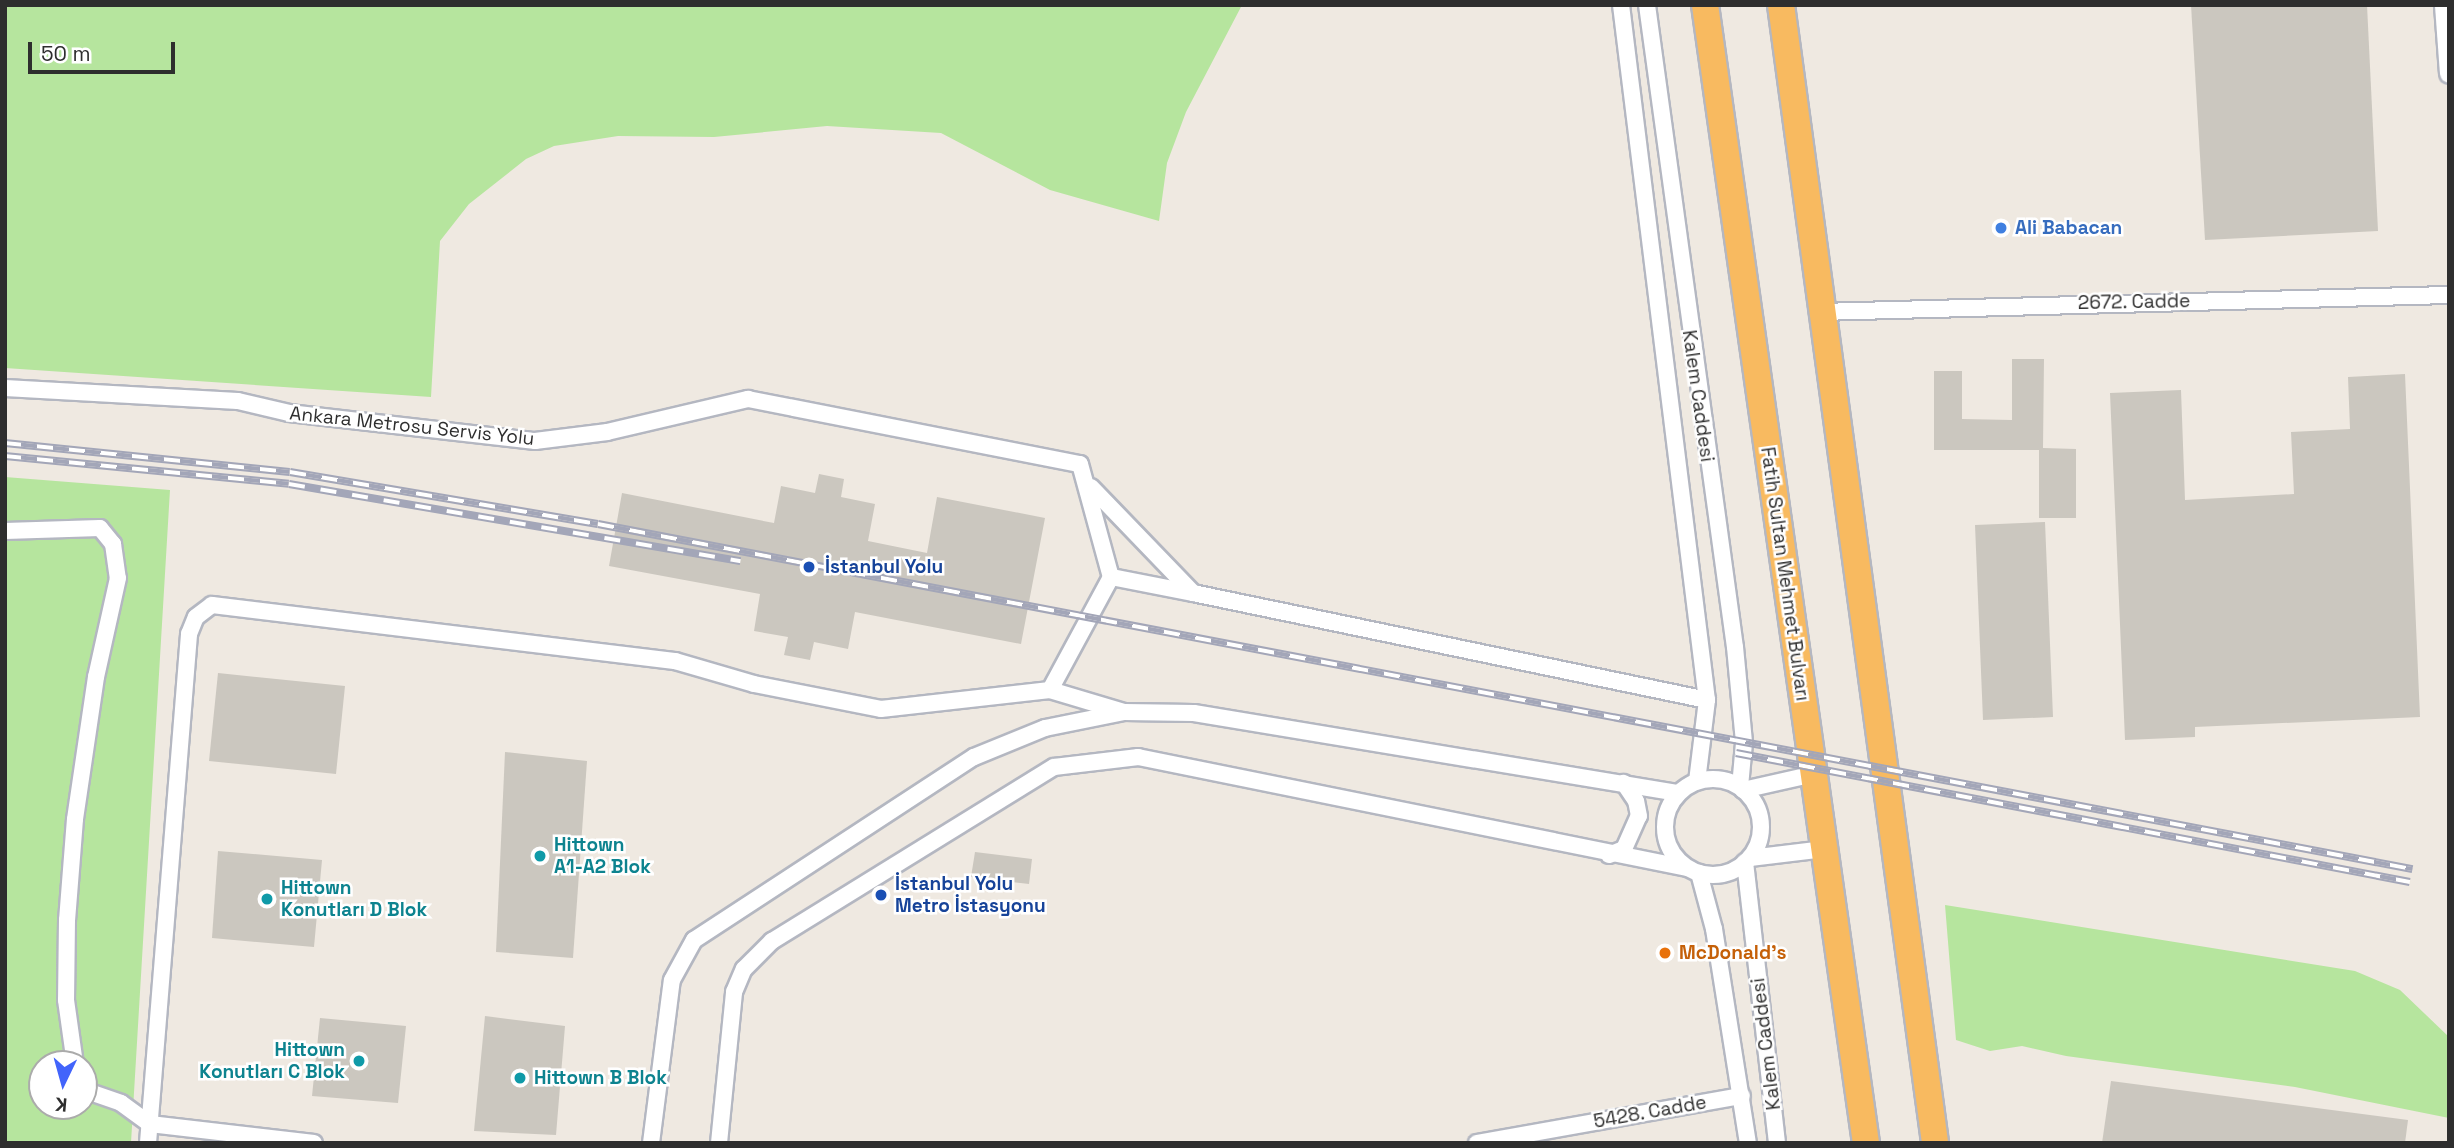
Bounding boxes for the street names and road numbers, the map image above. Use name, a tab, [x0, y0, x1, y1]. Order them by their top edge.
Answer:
street label: 2672. Cadde	[2077, 290, 2191, 314]
street label: Kalem Caddesi	[1677, 329, 1719, 463]
street label: Ankara Metrosu Servis Yolu	[288, 402, 536, 450]
street label: Fatih Sultan Mehmet Bulvarı	[1756, 446, 1814, 702]
street label: Kalem Caddesi	[1747, 977, 1785, 1111]
street label: 5428. Cadde	[1591, 1091, 1709, 1133]

